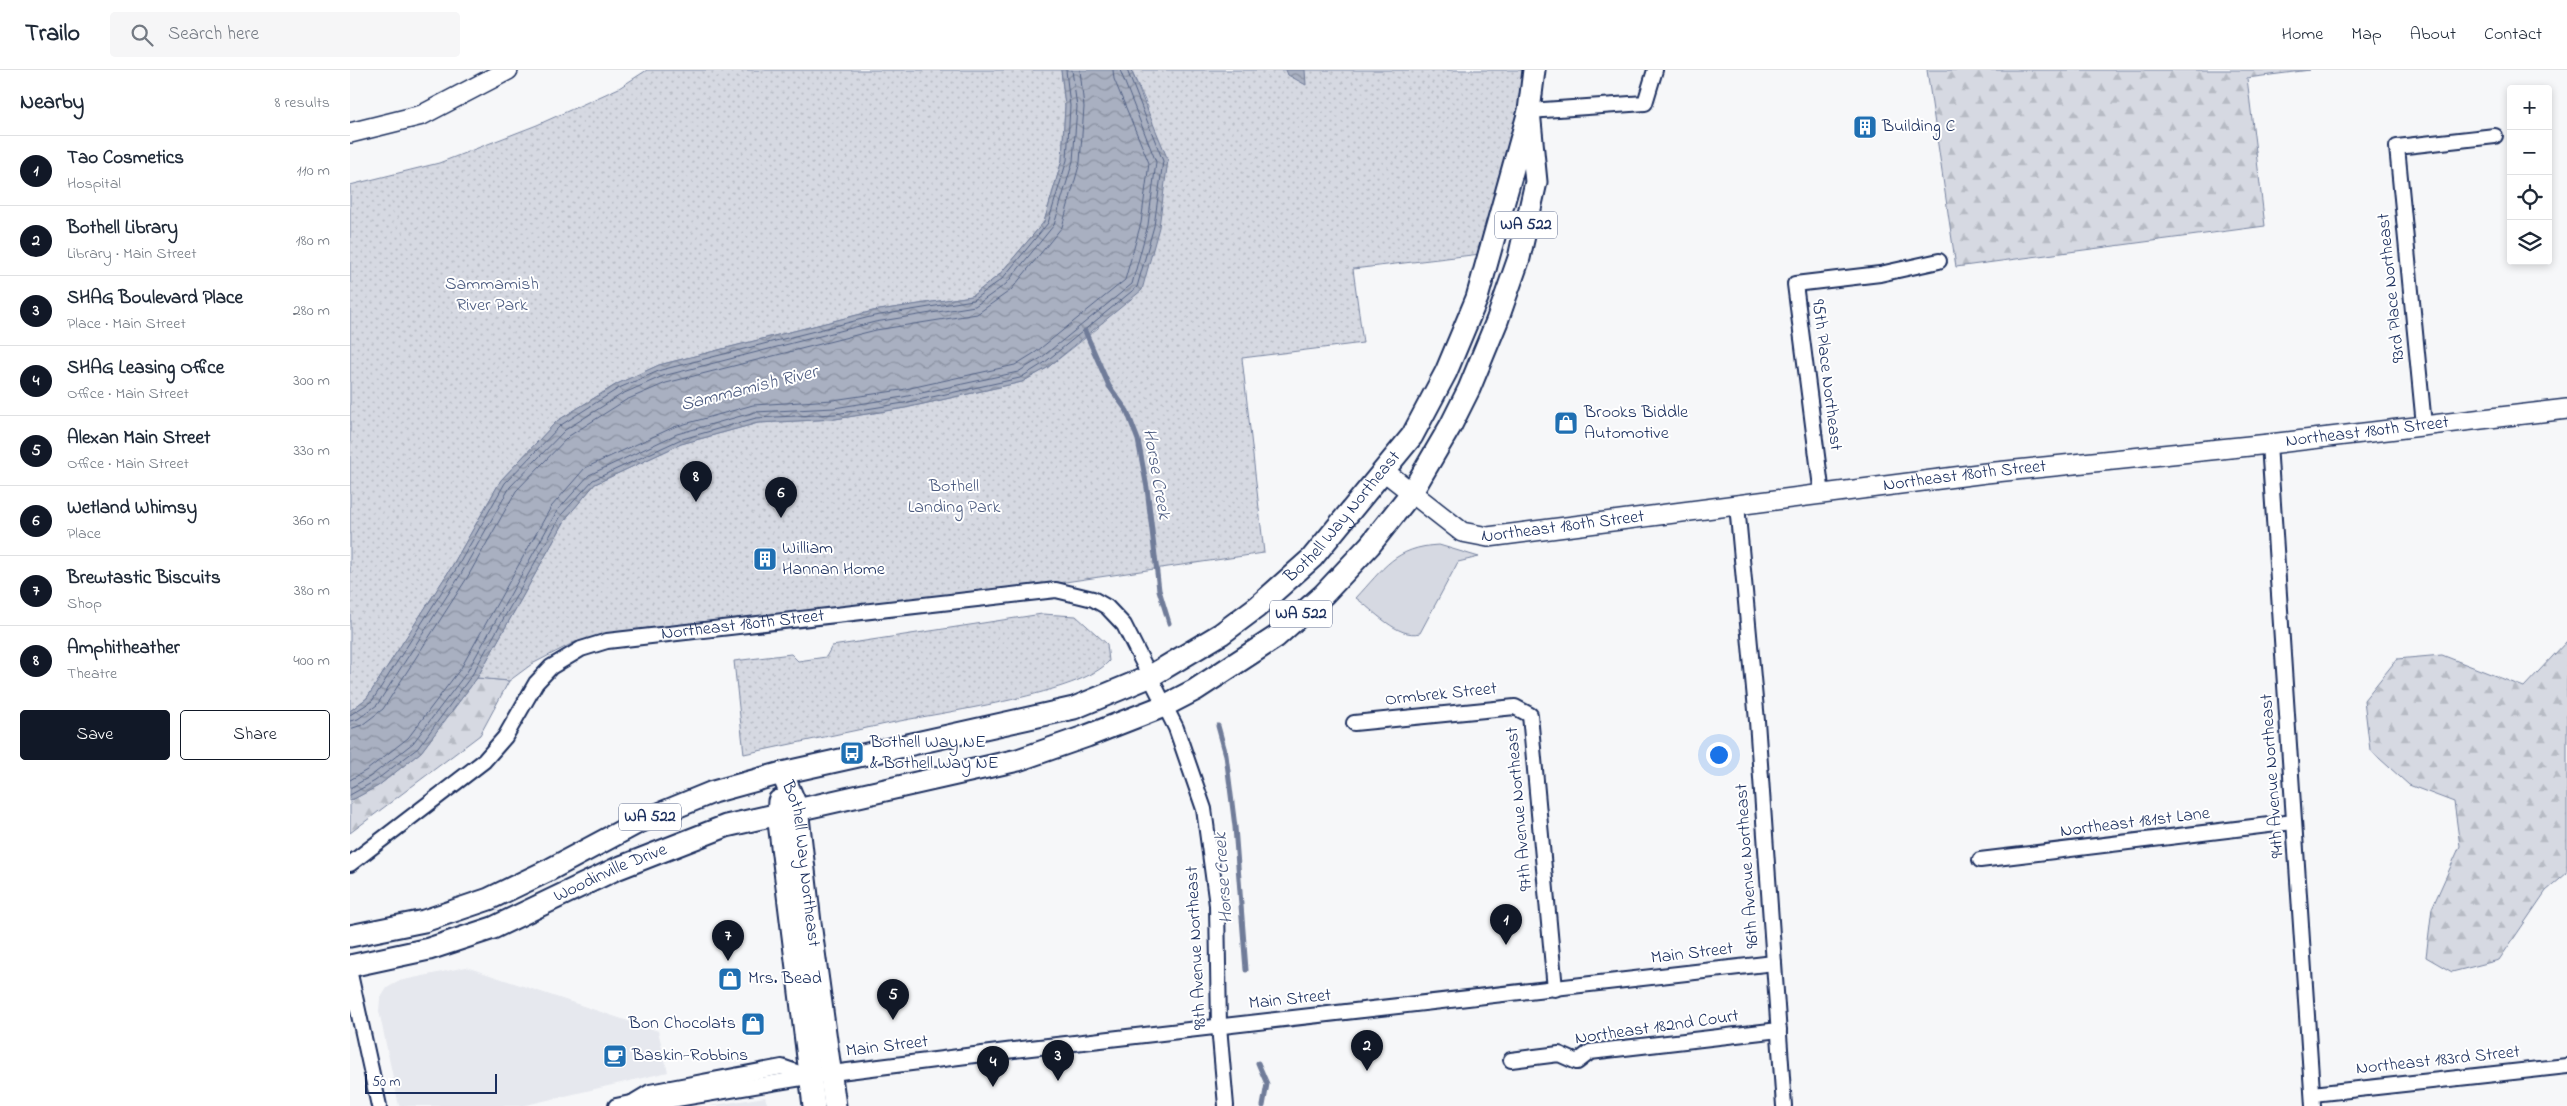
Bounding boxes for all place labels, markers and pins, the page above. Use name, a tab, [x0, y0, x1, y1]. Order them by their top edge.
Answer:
building icon: Building C	[1852, 114, 1878, 140]
place label: Building C	[1881, 114, 1955, 141]
place label: Brooks Biddle Automotive	[1583, 400, 1689, 447]
shop icon: Brooks Biddle Automotive	[1553, 410, 1579, 436]
pin: 8	[680, 461, 712, 502]
pin: 6	[765, 477, 797, 518]
place label: William Hannan Home	[782, 536, 886, 583]
building icon: William Hannan Home	[752, 546, 778, 572]
place label: Bothell Way NE & Bothell Way NE	[869, 730, 999, 777]
bus stop icon: Bothell Way NE & Bothell Way NE	[839, 740, 865, 766]
pin: 1	[1490, 904, 1522, 945]
pin: 7	[712, 920, 744, 961]
shop icon: Mrs. Bead	[717, 966, 743, 992]
place label: Mrs. Bead	[748, 966, 822, 992]
pin: 5	[877, 979, 909, 1020]
place label: Bon Chocolats	[628, 1011, 736, 1037]
shop icon: Bon Chocolats	[740, 1011, 766, 1037]
pin: 2	[1351, 1030, 1383, 1071]
pin: 3	[1042, 1040, 1074, 1081]
cafe icon: Baskin-Robbins	[602, 1043, 628, 1069]
place label: Baskin-Robbins	[631, 1043, 748, 1069]
pin: 4	[977, 1046, 1009, 1087]

